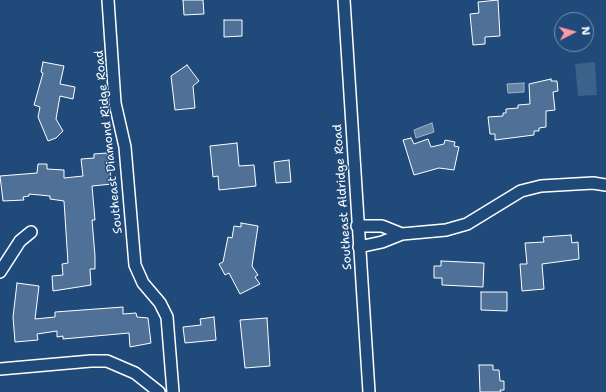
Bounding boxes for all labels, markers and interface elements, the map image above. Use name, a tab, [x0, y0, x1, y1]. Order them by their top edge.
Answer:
north arrow	[554, 12, 594, 52]
text: N	[578, 26, 593, 36]
street label: Southeast Diamond Ridge Road	[92, 49, 126, 235]
street label: Southeast Aldridge Road	[331, 124, 355, 270]

